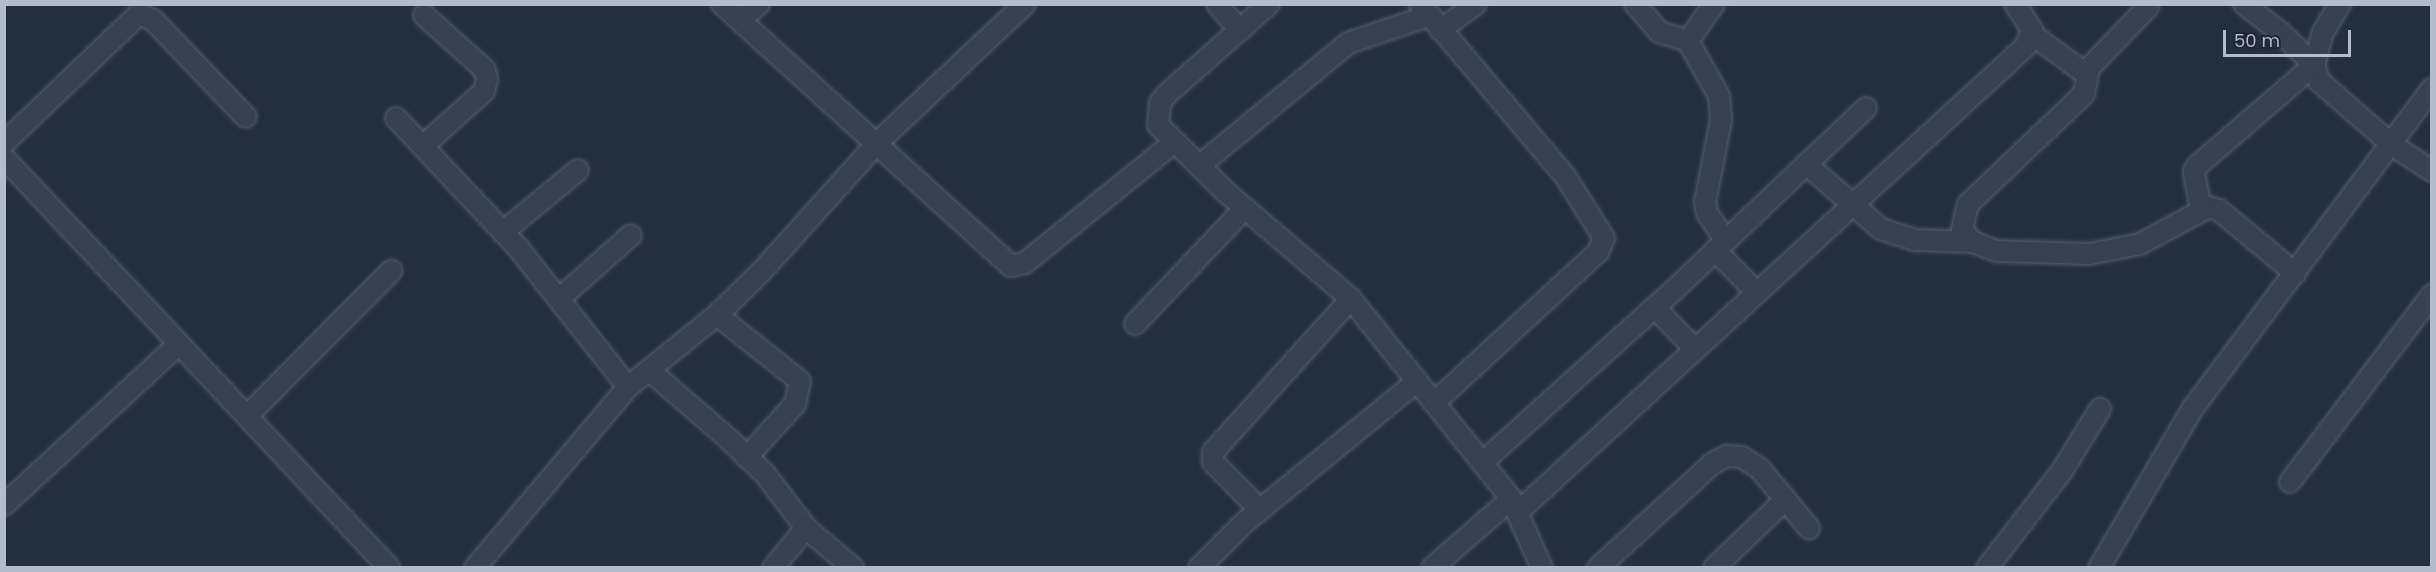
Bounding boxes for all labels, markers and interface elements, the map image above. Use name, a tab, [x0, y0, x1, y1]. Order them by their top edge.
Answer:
scale bar	[2226, 18, 2354, 56]
text: 50 m	[2234, 28, 2280, 53]

